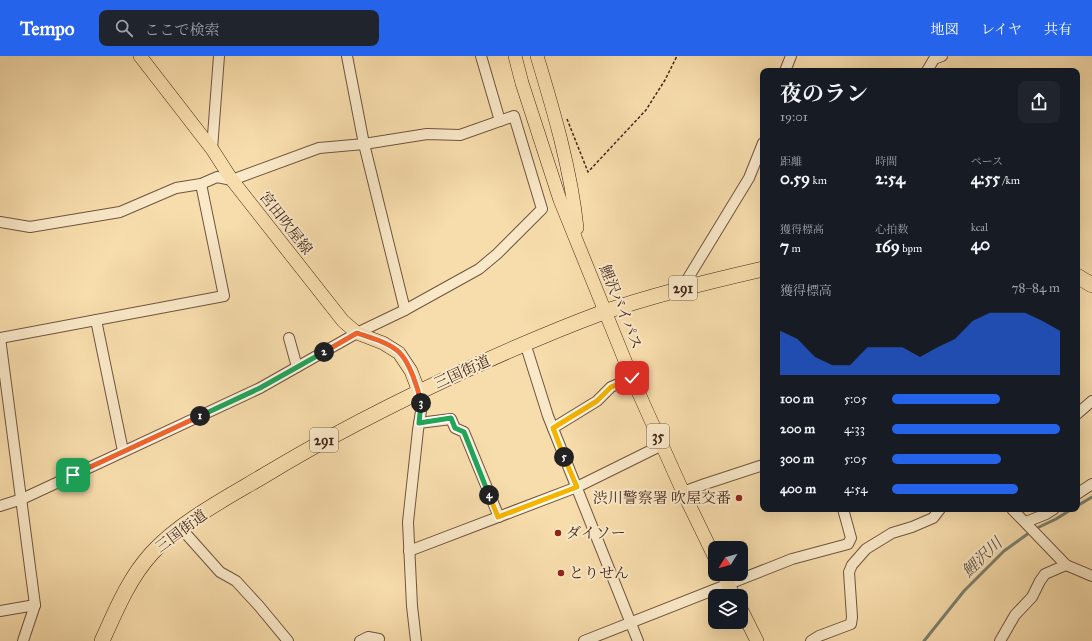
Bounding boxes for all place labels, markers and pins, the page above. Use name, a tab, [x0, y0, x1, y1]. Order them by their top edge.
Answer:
pin: 2	[314, 342, 334, 362]
pin	[615, 361, 649, 395]
pin: 3	[411, 393, 431, 413]
pin: 1	[190, 406, 210, 426]
pin: 5	[554, 447, 574, 467]
pin	[56, 458, 90, 492]
pin: 4	[479, 485, 499, 505]
place label: 渋川警察署 吹屋交番	[593, 489, 731, 507]
marker: 渋川警察署 吹屋交番	[734, 493, 744, 503]
place label: ダイソー	[566, 524, 626, 542]
marker: ダイソー	[553, 528, 563, 538]
place label: とりせん	[569, 564, 629, 582]
marker: とりせん	[556, 568, 566, 578]

